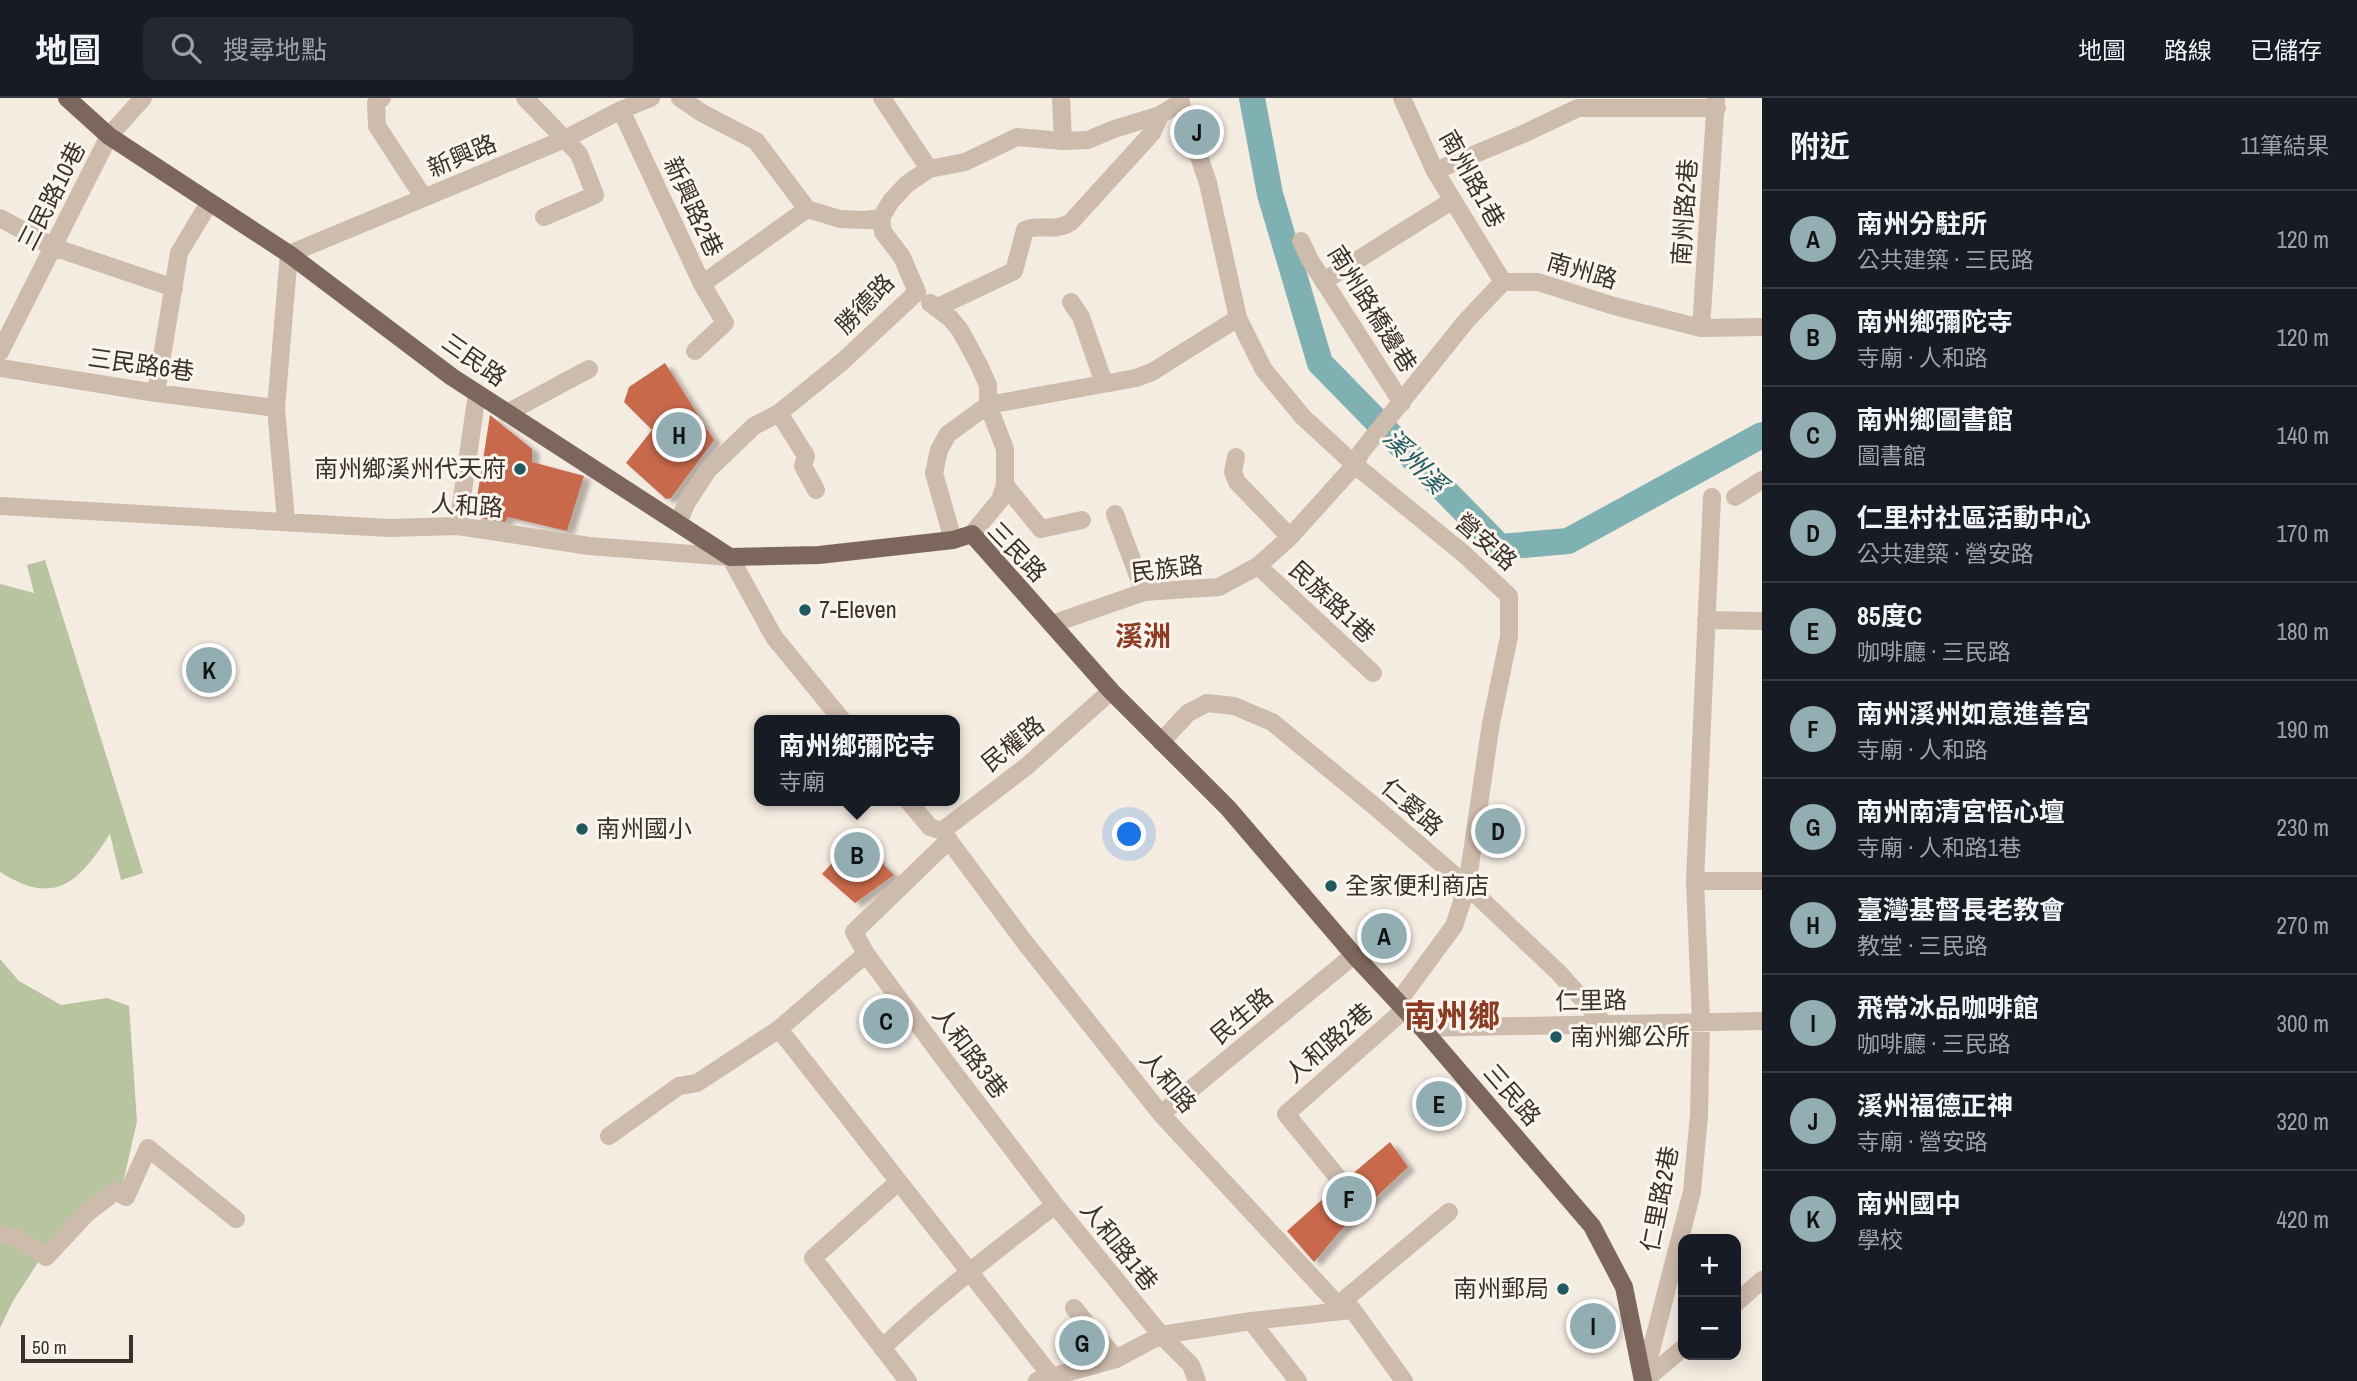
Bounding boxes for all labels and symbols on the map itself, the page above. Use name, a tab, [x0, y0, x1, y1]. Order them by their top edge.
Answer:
pin: J	[1174, 106, 1220, 158]
street label: 南州路1巷	[1433, 124, 1513, 233]
street label: 新興路	[422, 126, 501, 184]
street label: 三民路10巷	[10, 136, 92, 255]
street label: 新興路2巷	[657, 151, 731, 262]
street label: 南州路2巷	[1664, 157, 1704, 266]
street label: 南州路橋邊巷	[1321, 239, 1425, 378]
street label: 南州路	[1543, 245, 1621, 295]
street label: 勝德路	[828, 266, 901, 340]
street label: 三民路	[436, 325, 513, 393]
street label: 三民路6巷	[86, 341, 196, 387]
pin: H	[656, 409, 702, 461]
water label: 溪州溪	[1376, 420, 1458, 504]
place label: 南州鄉溪州代天府	[314, 452, 506, 484]
marker: 南州鄉溪州代天府	[512, 461, 528, 477]
street label: 人和路	[430, 487, 504, 523]
street label: 營安路	[1449, 506, 1524, 577]
street label: 三民路	[981, 514, 1054, 588]
street label: 民族路	[1129, 548, 1205, 588]
street label: 民族路1巷	[1283, 553, 1383, 649]
place label: 7-Eleven	[819, 593, 897, 625]
marker: 7-Eleven	[797, 602, 813, 618]
district label: 溪洲	[1115, 617, 1171, 655]
pin: K	[186, 644, 232, 696]
street label: 民權路	[974, 708, 1050, 778]
street label: 仁愛路	[1375, 771, 1450, 842]
pin: D	[1475, 805, 1521, 857]
place label: 南州國小	[596, 812, 692, 844]
your location	[1112, 817, 1146, 851]
marker: 南州國小	[574, 821, 590, 837]
pin: B	[834, 829, 880, 881]
place label: 全家便利商店	[1345, 869, 1489, 901]
marker: 全家便利商店	[1323, 878, 1339, 894]
pin: A	[1361, 910, 1407, 962]
street label: 民生路	[1203, 980, 1279, 1051]
street label: 仁里路	[1555, 983, 1627, 1017]
district label: 南州鄉	[1404, 994, 1500, 1037]
pin: C	[863, 995, 909, 1047]
street label: 人和路2巷	[1277, 995, 1379, 1089]
street label: 人和路3巷	[926, 1000, 1016, 1105]
place label: 南州鄉公所	[1570, 1020, 1690, 1052]
marker: 南州鄉公所	[1548, 1029, 1564, 1045]
street label: 人和路	[1133, 1043, 1204, 1119]
street label: 三民路	[1477, 1057, 1548, 1132]
pin: E	[1416, 1078, 1462, 1130]
street label: 仁里路2巷	[1633, 1143, 1685, 1254]
pin: F	[1326, 1173, 1372, 1225]
street label: 人和路1巷	[1074, 1194, 1166, 1297]
place label: 南州郵局	[1453, 1272, 1549, 1304]
marker: 南州郵局	[1555, 1281, 1571, 1297]
pin: I	[1570, 1300, 1616, 1352]
pin: G	[1059, 1317, 1105, 1369]
scale bar	[21, 1332, 133, 1364]

